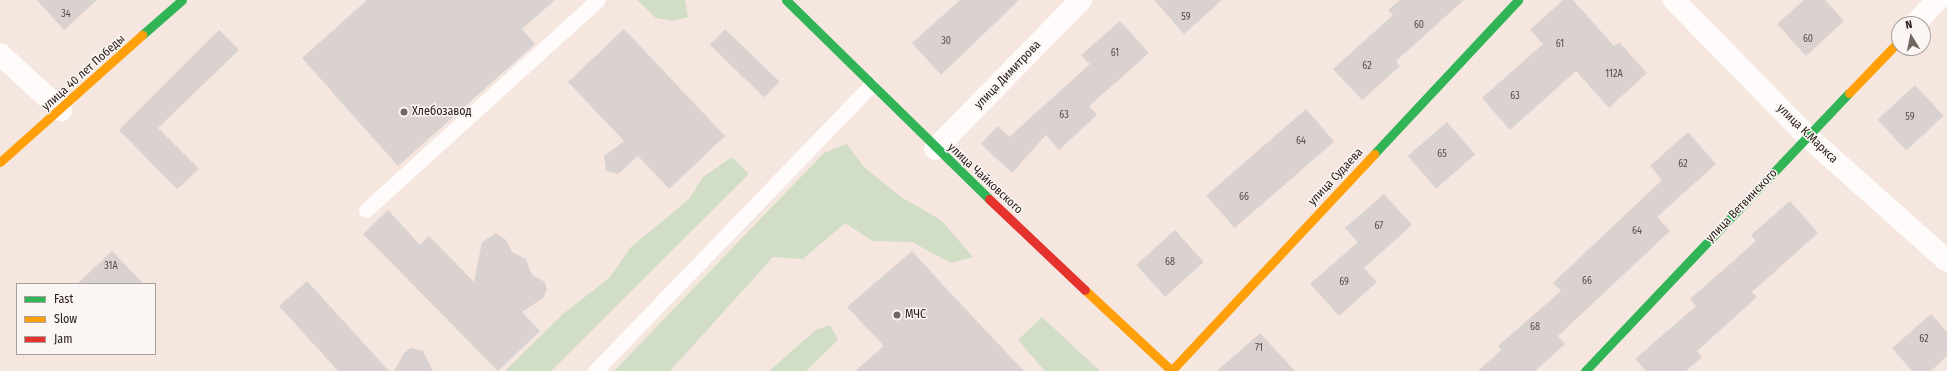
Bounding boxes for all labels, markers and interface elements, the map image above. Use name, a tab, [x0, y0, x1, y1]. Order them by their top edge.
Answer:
house number: 34	[61, 9, 71, 21]
house number: 59	[1181, 12, 1191, 24]
north arrow	[1891, 16, 1931, 56]
text: N	[1905, 18, 1913, 32]
house number: 60	[1414, 20, 1424, 32]
street label: улица 40 лет Победы	[39, 32, 129, 114]
house number: 60	[1803, 34, 1813, 46]
house number: 30	[941, 36, 951, 48]
street label: улица Димитрова	[972, 38, 1044, 112]
house number: 61	[1556, 39, 1564, 51]
house number: 61	[1111, 48, 1119, 60]
house number: 62	[1362, 61, 1372, 73]
house number: 112А	[1605, 69, 1623, 81]
house number: 63	[1510, 91, 1520, 103]
street label: улица К.Маркса	[1774, 101, 1840, 167]
place label: Хлебозавод	[412, 105, 472, 119]
marker: Хлебозавод	[399, 107, 409, 117]
house number: 63	[1059, 110, 1069, 122]
house number: 59	[1905, 112, 1915, 124]
house number: 64	[1296, 136, 1306, 148]
street label: улица Чайковского	[945, 141, 1025, 217]
street label: улица Судаева	[1306, 145, 1366, 209]
house number: 65	[1437, 149, 1447, 161]
house number: 62	[1678, 159, 1688, 171]
street label: улица Ветвинского	[1703, 166, 1781, 246]
house number: 66	[1239, 192, 1249, 204]
house number: 67	[1375, 221, 1383, 233]
house number: 64	[1632, 226, 1642, 238]
house number: 68	[1165, 257, 1175, 269]
house number: 31А	[104, 261, 118, 273]
house number: 66	[1582, 276, 1592, 288]
house number: 69	[1339, 277, 1349, 289]
legend	[16, 283, 156, 355]
text: Fast	[54, 292, 73, 306]
place label: МЧС	[905, 308, 926, 322]
marker: МЧС	[892, 310, 902, 320]
text: Slow	[54, 312, 77, 326]
house number: 68	[1530, 322, 1540, 334]
text: Jam	[54, 332, 72, 346]
house number: 62	[1919, 334, 1929, 346]
house number: 71	[1255, 343, 1263, 355]

